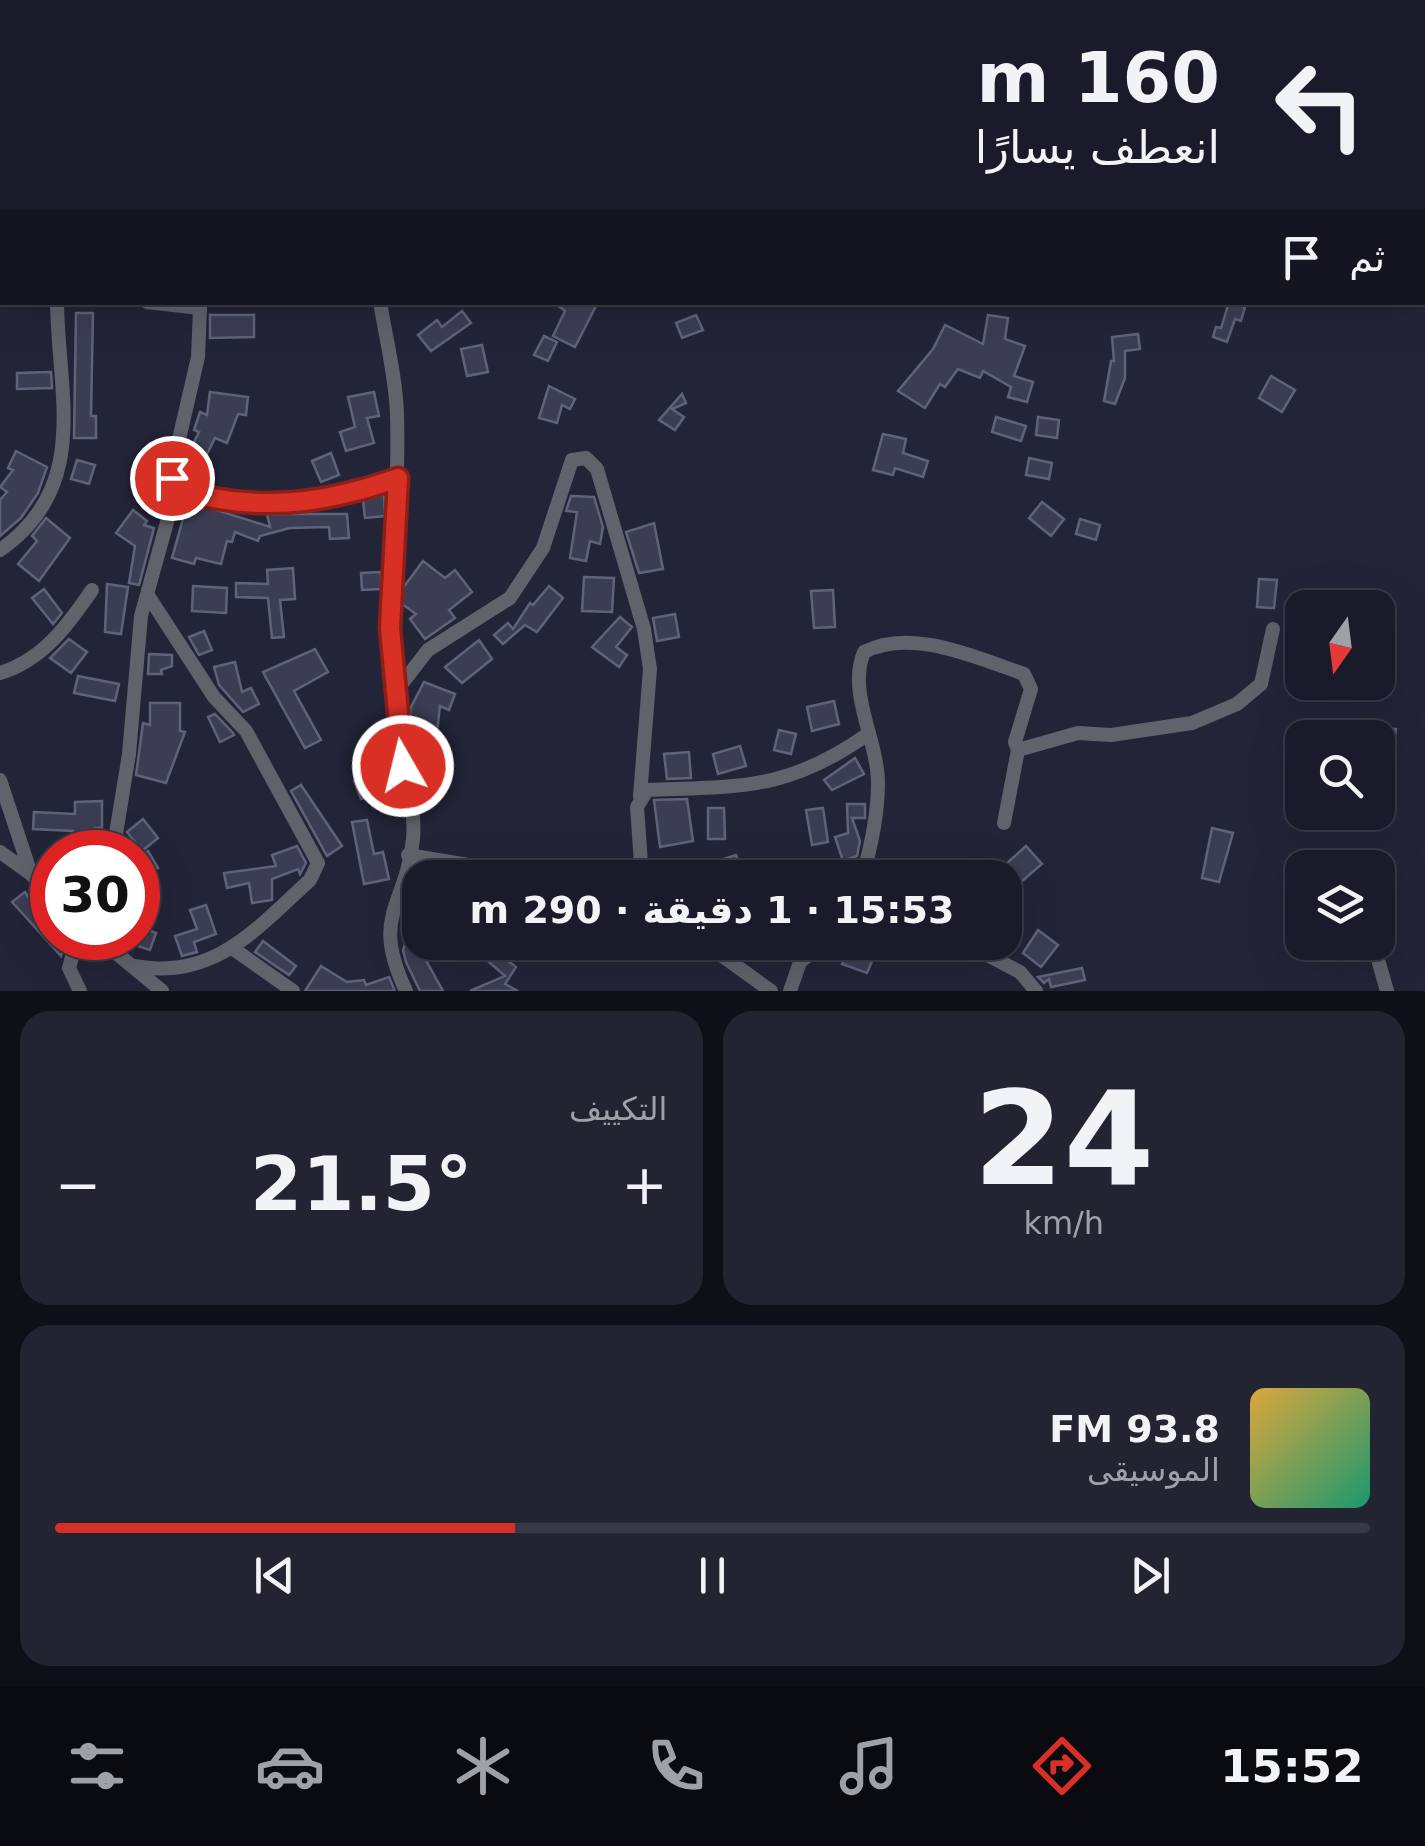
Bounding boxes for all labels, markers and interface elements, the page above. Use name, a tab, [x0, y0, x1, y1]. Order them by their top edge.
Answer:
text: 160 m	[977, 37, 1220, 119]
icon: left	[1255, 40, 1385, 170]
text: انعطف يسارًا	[975, 121, 1220, 174]
icon: arrive	[1274, 230, 1329, 285]
text: ثم	[1349, 236, 1385, 280]
pin	[130, 436, 215, 521]
icon: arrive	[145, 451, 200, 506]
north arrow	[1285, 590, 1395, 700]
map controls	[1285, 590, 1395, 960]
position arrow	[351, 714, 455, 818]
button: search	[1285, 720, 1395, 830]
speed limit sign: 30	[30, 830, 160, 960]
button: layers	[1285, 850, 1395, 960]
text: 15:53 · 1 دقيقة · 290 m	[470, 888, 954, 932]
text: 24	[973, 1063, 1154, 1215]
text: التكييف	[569, 1090, 668, 1128]
text: 21.5°	[250, 1140, 473, 1228]
text: −	[55, 1153, 101, 1217]
text: +	[621, 1153, 667, 1217]
text: km/h	[1023, 1204, 1104, 1242]
text: 93.8 FM	[1049, 1407, 1220, 1451]
text: الموسيقى	[1087, 1451, 1220, 1489]
icon: previous	[247, 1548, 302, 1603]
icon: pause	[685, 1548, 740, 1603]
icon: next	[1123, 1548, 1178, 1603]
icon: filters	[62, 1731, 132, 1801]
icon: car	[255, 1731, 325, 1801]
icon: climate	[448, 1731, 518, 1801]
icon: phone	[641, 1731, 711, 1801]
icon: music	[834, 1731, 904, 1801]
icon: directions	[1027, 1731, 1097, 1801]
text: 15:52	[1220, 1740, 1363, 1793]

